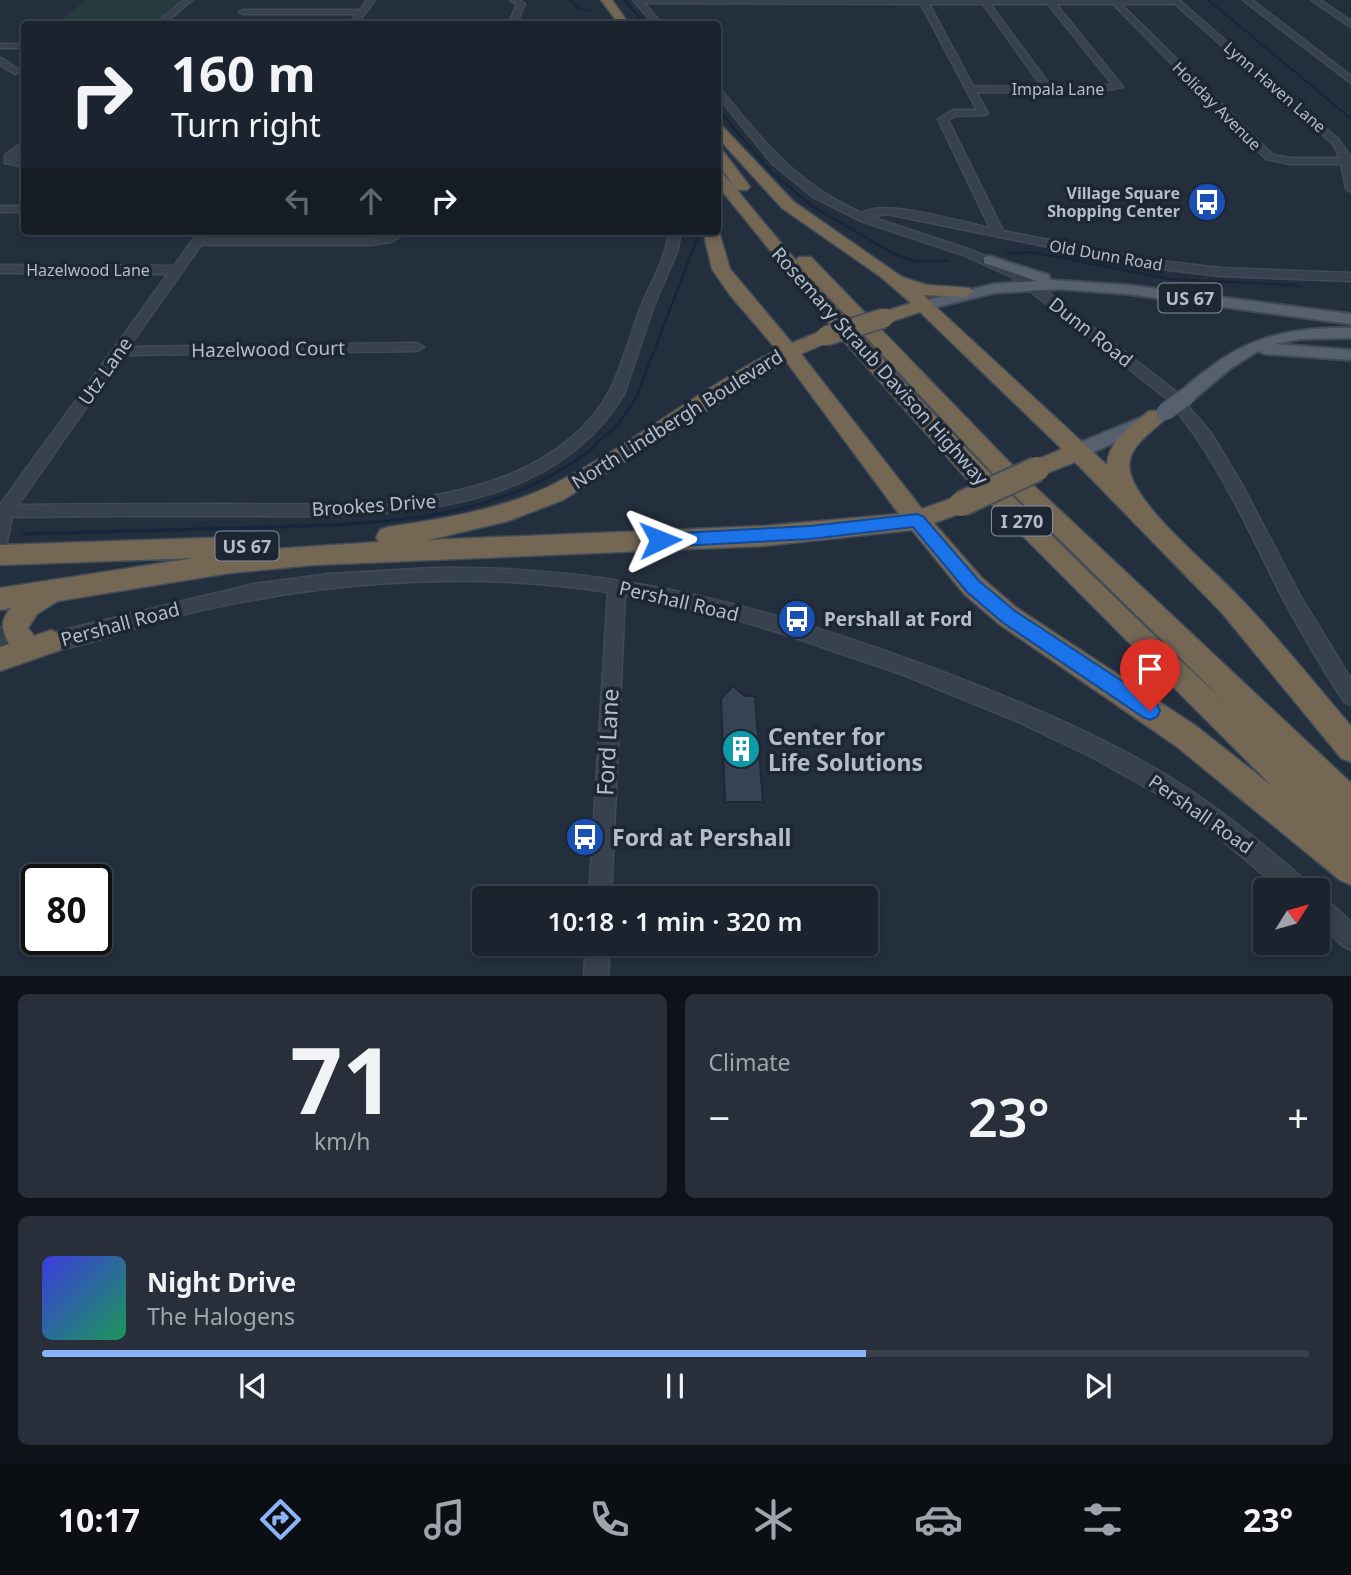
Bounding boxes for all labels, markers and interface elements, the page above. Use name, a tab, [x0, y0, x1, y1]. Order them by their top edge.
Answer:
street label: Lynn Haven Lane	[1219, 36, 1331, 138]
text: 160 m	[171, 40, 316, 106]
icon: right	[56, 49, 147, 140]
street label: Holiday Avenue	[1168, 57, 1266, 155]
street label: Impala Lane	[1012, 78, 1104, 100]
text: Turn right	[171, 103, 321, 146]
bus stop icon: Village Square Shopping Center	[1186, 181, 1228, 223]
icon: left	[279, 182, 317, 220]
icon: ahead	[352, 182, 390, 220]
icon: right	[425, 182, 463, 220]
place label: Village Square Shopping Center	[1047, 182, 1180, 222]
street label: Old Dunn Road	[1048, 234, 1164, 276]
street label: Rosemary Straub Davison Highway	[766, 241, 994, 491]
street label: Hazelwood Lane	[26, 259, 150, 281]
road number: US 67	[1158, 284, 1222, 312]
street label: Dunn Road	[1044, 291, 1138, 373]
street label: Utz Lane	[72, 332, 138, 410]
street label: Hazelwood Court	[191, 335, 345, 363]
street label: North Lindbergh Boulevard	[567, 343, 787, 495]
street label: Brookes Drive	[311, 488, 437, 522]
position arrow	[623, 503, 697, 577]
road number: I 270	[992, 506, 1052, 536]
road number: US 67	[216, 532, 278, 560]
street label: Pershall Road	[617, 575, 741, 627]
street label: Pershall Road	[58, 596, 182, 652]
bus stop icon: Pershall at Ford	[776, 598, 818, 640]
place label: Pershall at Ford	[824, 606, 972, 632]
pin	[1120, 639, 1180, 711]
icon: arrive	[1131, 650, 1169, 688]
street label: Ford Lane	[588, 688, 626, 796]
place label: Center for Life Solutions	[768, 720, 923, 778]
building icon: Center for Life Solutions	[720, 728, 762, 770]
street label: Pershall Road	[1144, 768, 1258, 860]
bus stop icon: Ford at Pershall	[564, 816, 606, 858]
place label: Ford at Pershall	[612, 821, 791, 853]
speed limit sign: 80	[21, 864, 112, 955]
north arrow	[1253, 878, 1330, 956]
map controls	[1253, 878, 1330, 955]
text: 10:18 · 1 min · 320 m	[548, 903, 802, 939]
text: 71	[290, 1017, 394, 1141]
text: Climate	[709, 1046, 791, 1078]
text: 23°	[968, 1081, 1050, 1152]
text: −	[709, 1091, 730, 1143]
text: +	[1287, 1091, 1309, 1143]
text: km/h	[314, 1125, 371, 1157]
text: Night Drive	[147, 1264, 296, 1300]
text: The Halogens	[147, 1300, 295, 1332]
icon: previous	[234, 1367, 272, 1405]
icon: pause	[656, 1367, 694, 1405]
icon: next	[1079, 1367, 1117, 1405]
icon: directions	[256, 1495, 305, 1544]
icon: music	[420, 1495, 469, 1544]
icon: phone	[585, 1495, 634, 1544]
icon: climate	[749, 1495, 798, 1544]
icon: car	[914, 1495, 963, 1544]
icon: filters	[1078, 1495, 1127, 1544]
text: 10:17	[58, 1498, 140, 1541]
text: 23°	[1243, 1498, 1293, 1541]

